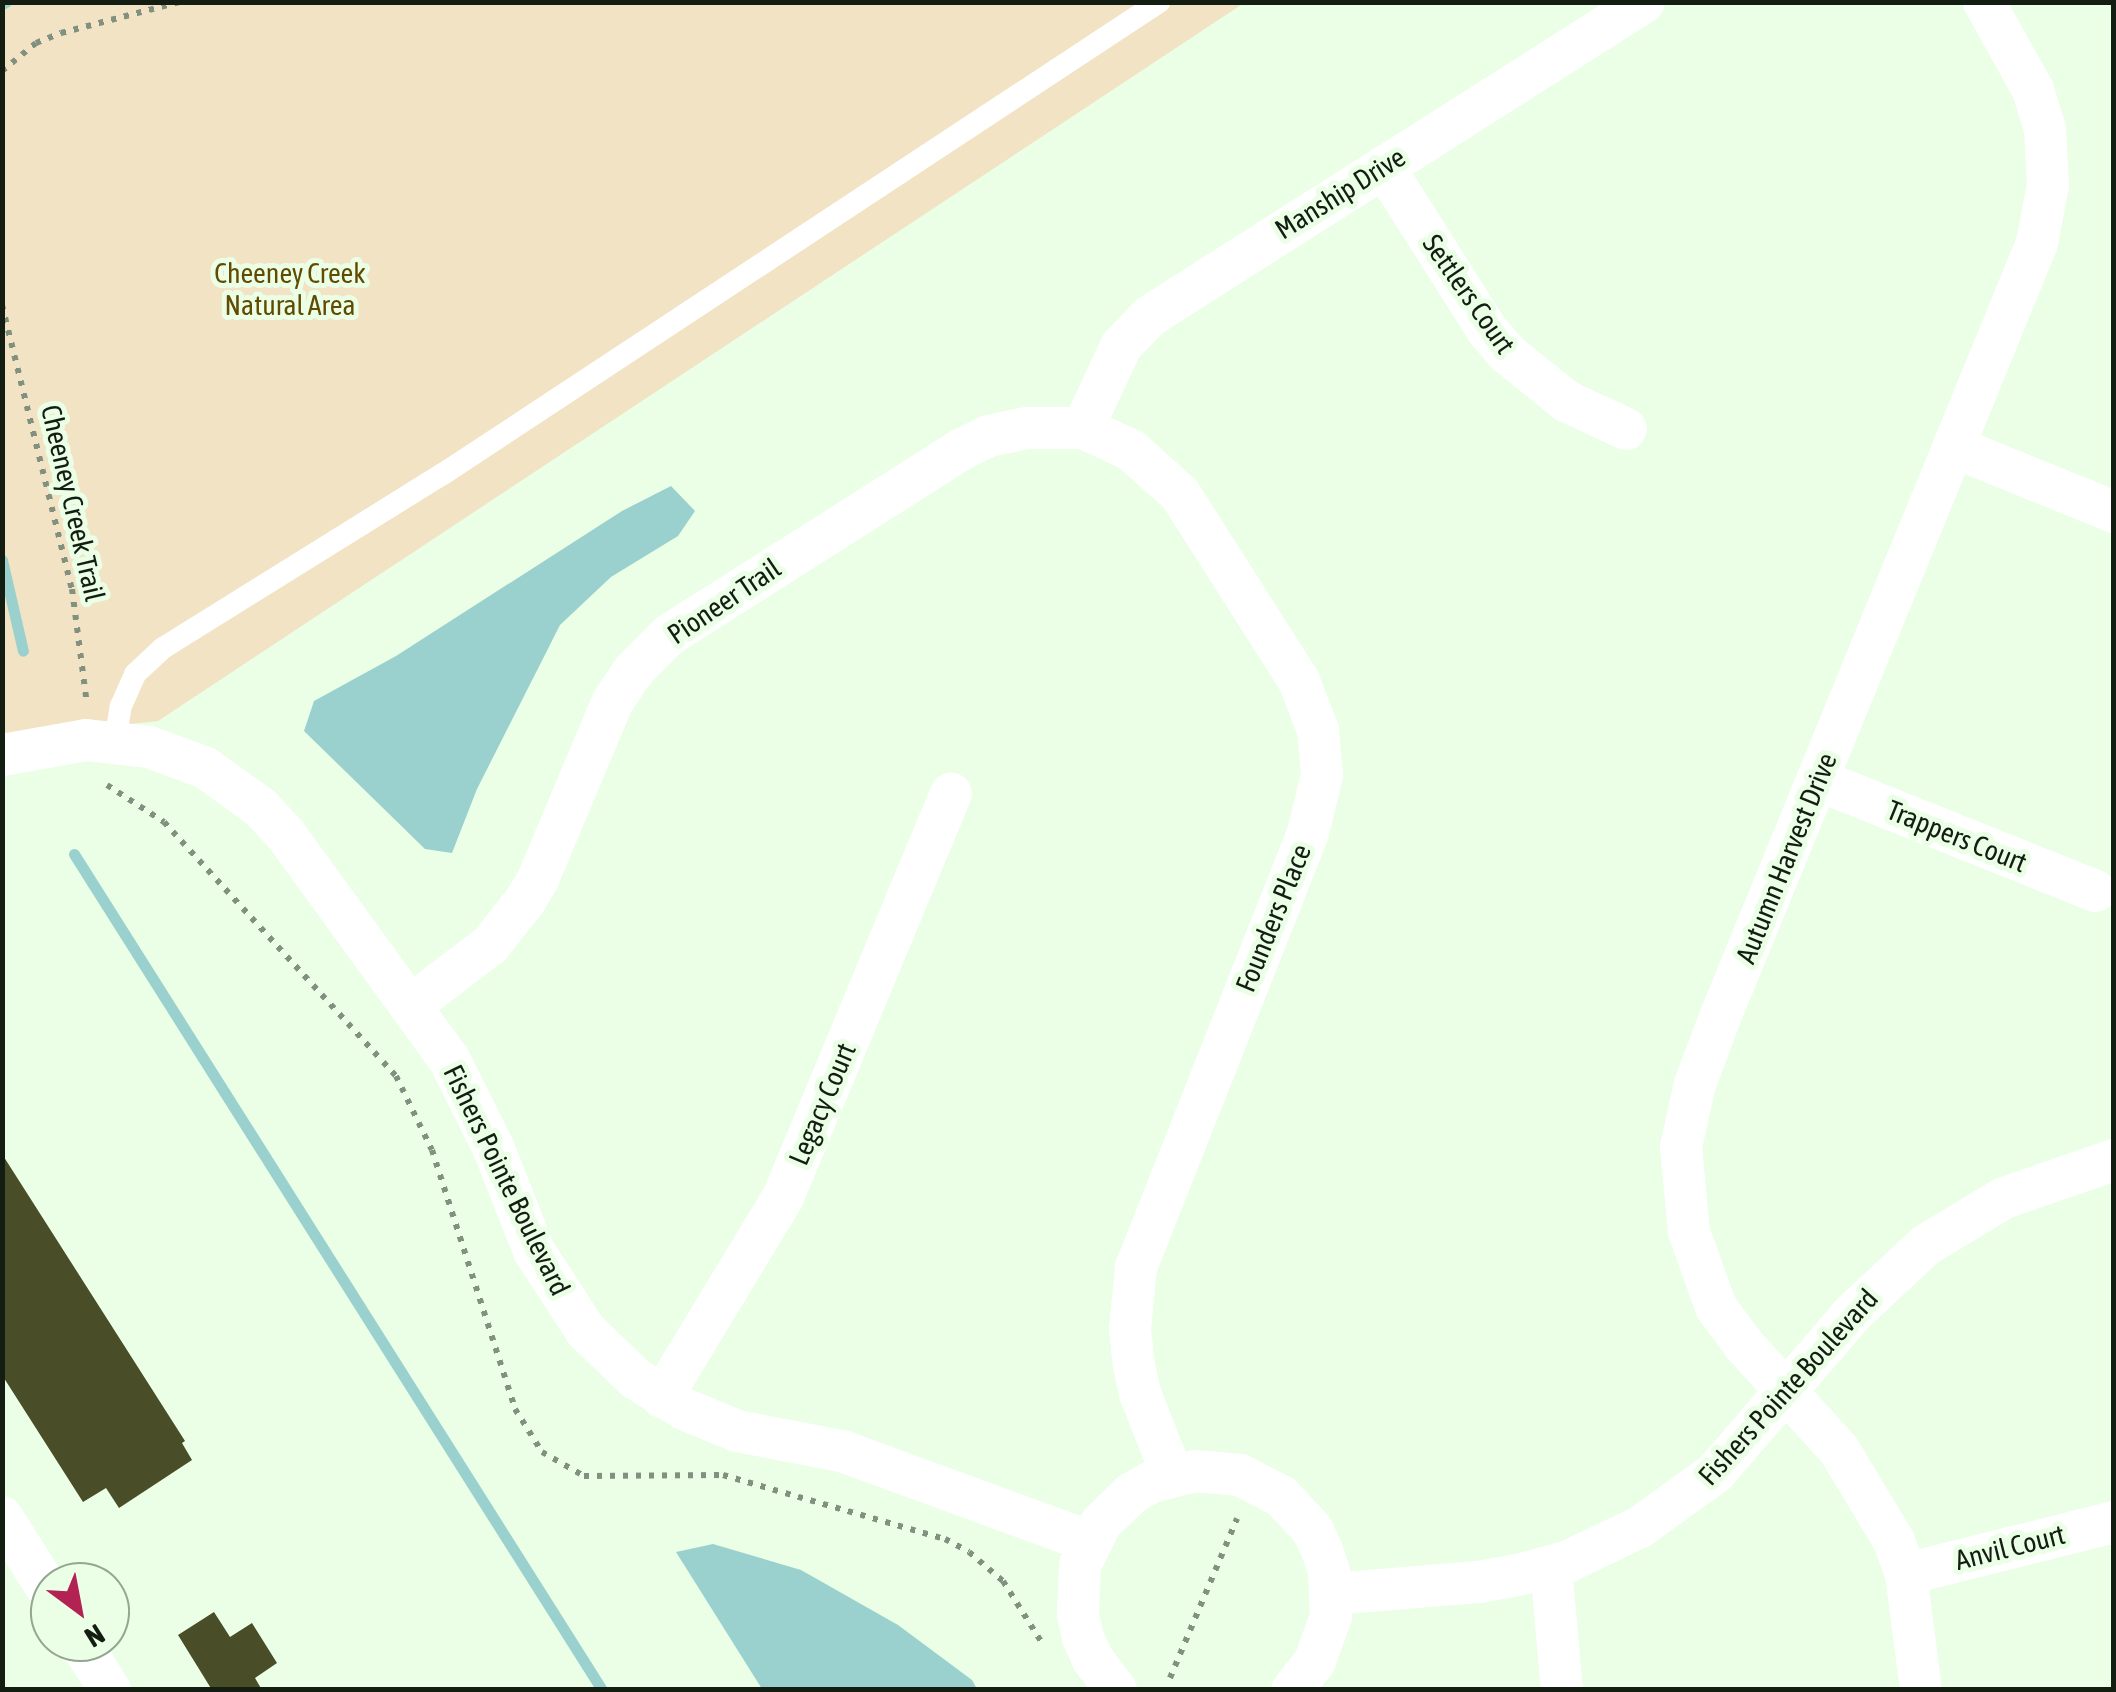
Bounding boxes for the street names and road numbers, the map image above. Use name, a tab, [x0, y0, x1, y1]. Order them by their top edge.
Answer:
street label: Manship Drive	[1269, 140, 1411, 246]
street label: Settlers Court	[1416, 228, 1522, 360]
street label: Cheeney Creek Trail	[34, 402, 112, 604]
street label: Pioneer Trail	[661, 551, 787, 651]
street label: Autumn Harvest Drive	[1728, 748, 1844, 968]
street label: Trappers Court	[1882, 793, 2032, 879]
street label: Founders Place	[1228, 839, 1318, 997]
street label: Legacy Court	[781, 1038, 863, 1170]
street label: Fishers Pointe Boulevard	[437, 1059, 577, 1301]
street label: Fishers Pointe Boulevard	[1691, 1282, 1885, 1492]
street label: Anvil Court	[1952, 1517, 2068, 1577]

